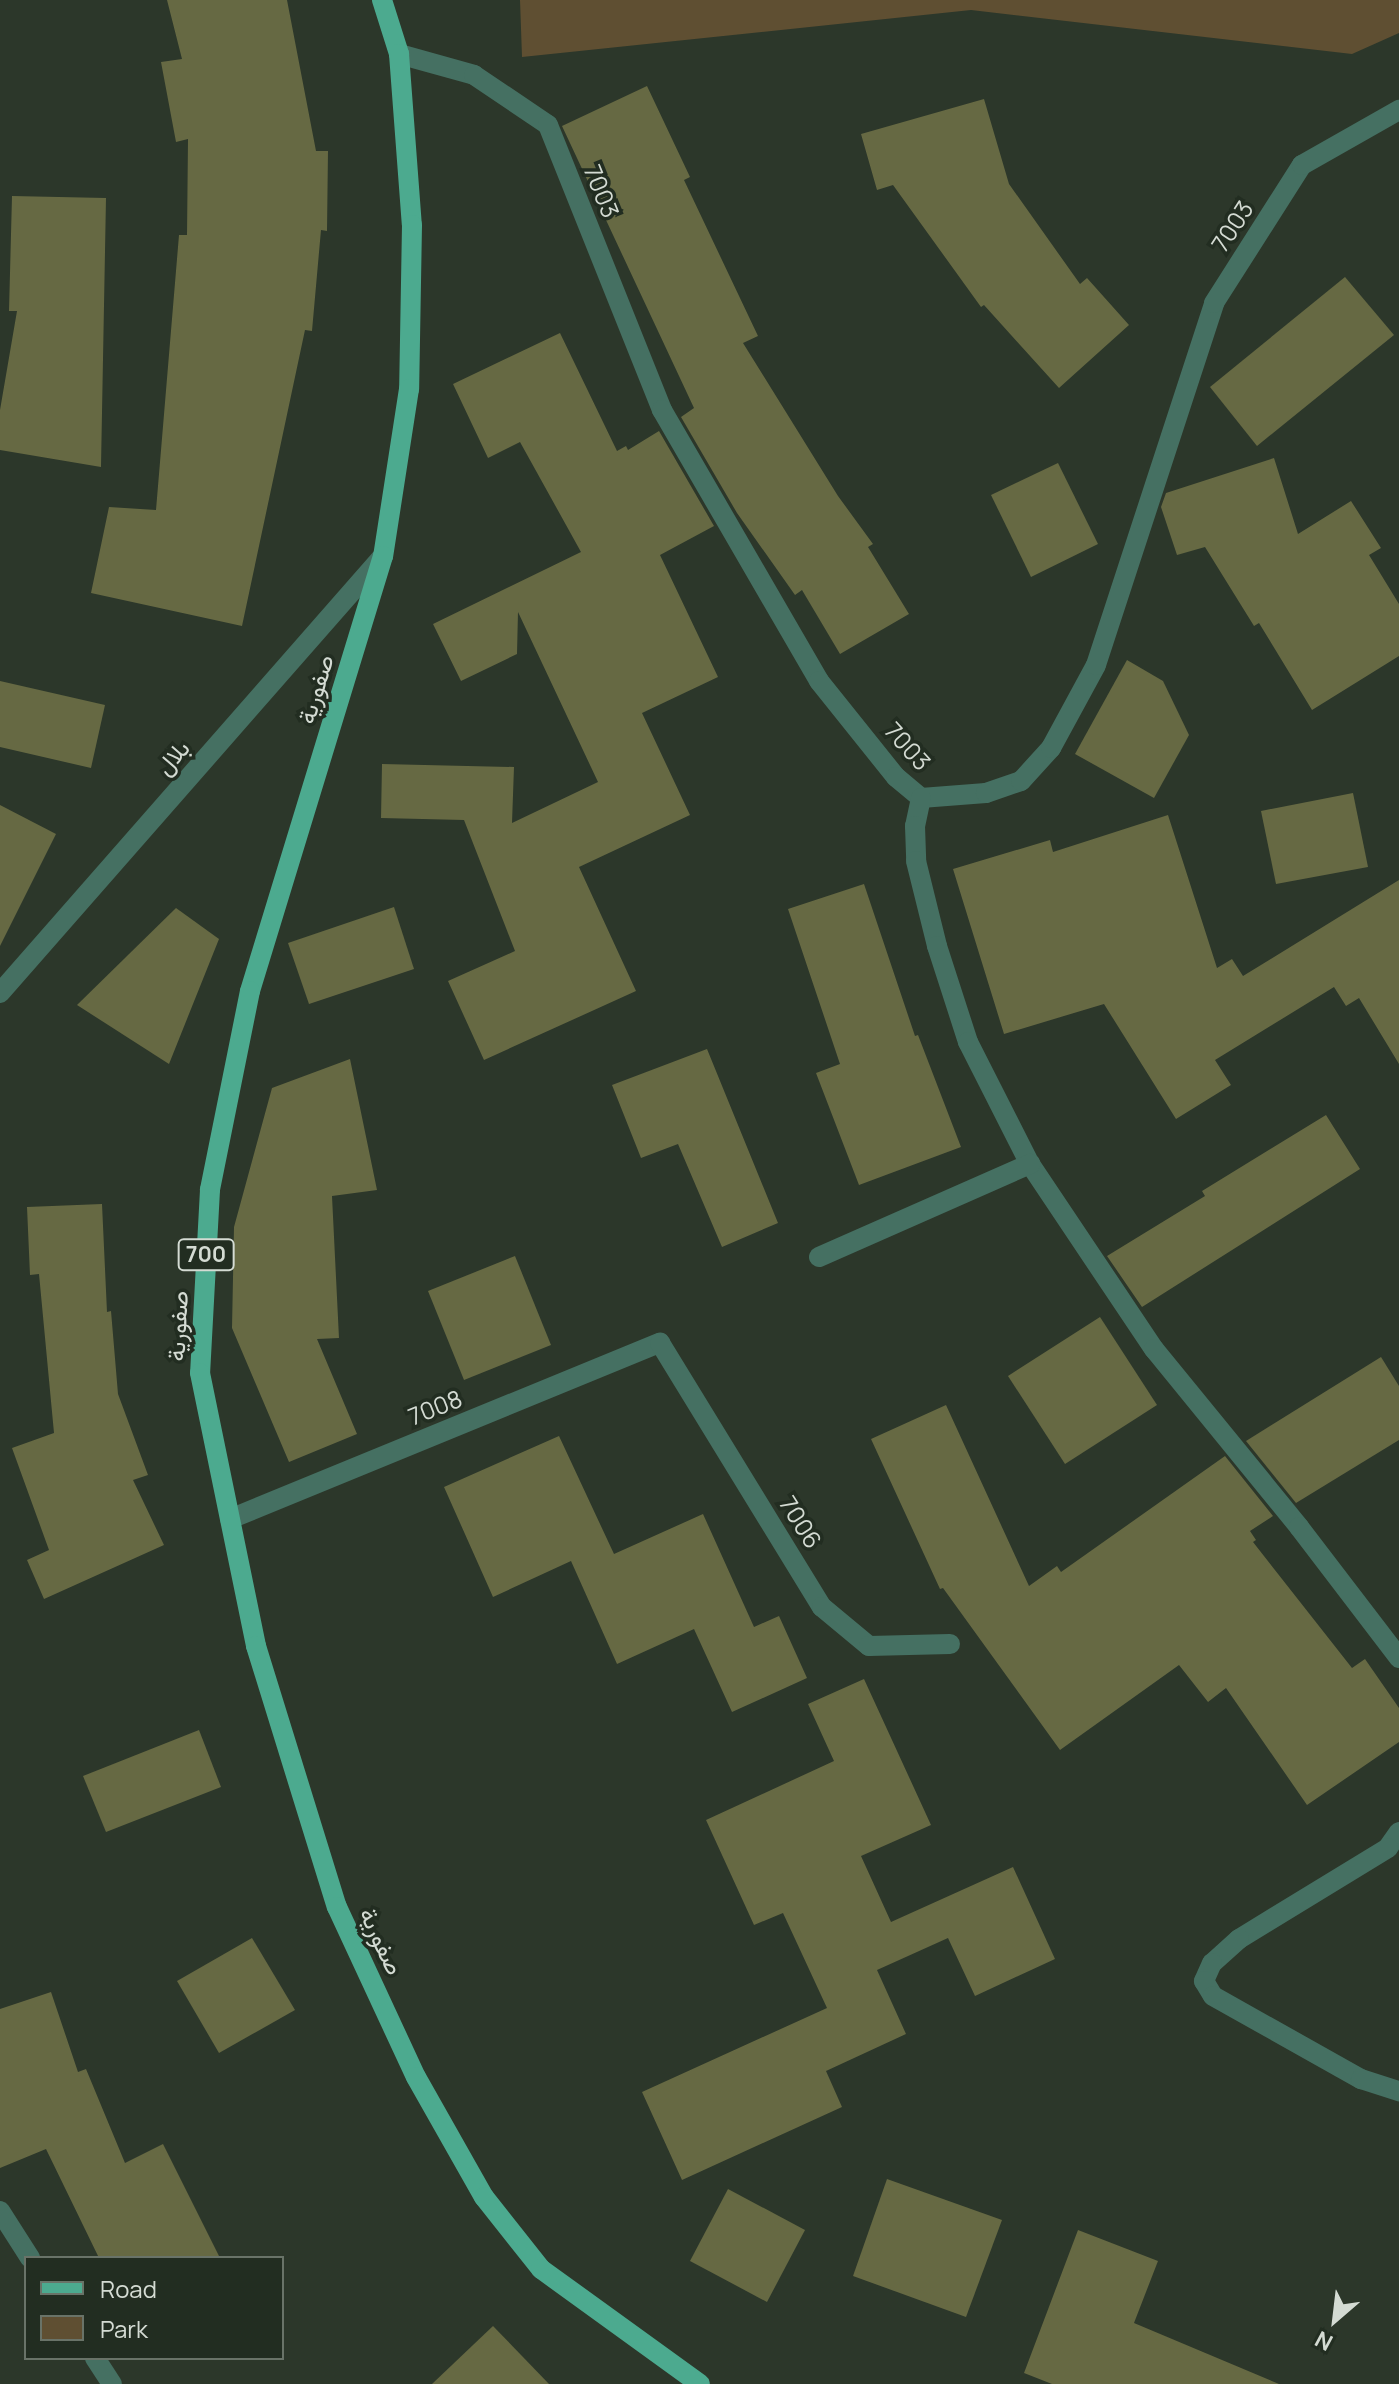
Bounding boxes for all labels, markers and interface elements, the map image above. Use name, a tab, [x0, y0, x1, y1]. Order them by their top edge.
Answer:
street label: 7003	[578, 160, 626, 222]
street label: 7003	[1205, 195, 1259, 257]
street label: صفورية	[291, 651, 339, 727]
street label: 7003	[879, 716, 937, 776]
street label: بلال	[149, 734, 195, 780]
road number: 700	[176, 1237, 236, 1273]
street label: صفورية	[161, 1290, 193, 1362]
street label: 7008	[404, 1383, 466, 1431]
street label: 7006	[774, 1491, 828, 1553]
street label: صفورية	[354, 1903, 410, 1979]
legend	[24, 2256, 284, 2360]
text: Road	[100, 2272, 157, 2305]
north arrow	[1295, 2280, 1375, 2360]
text: Park	[100, 2312, 148, 2345]
text: N	[1310, 2324, 1338, 2358]

